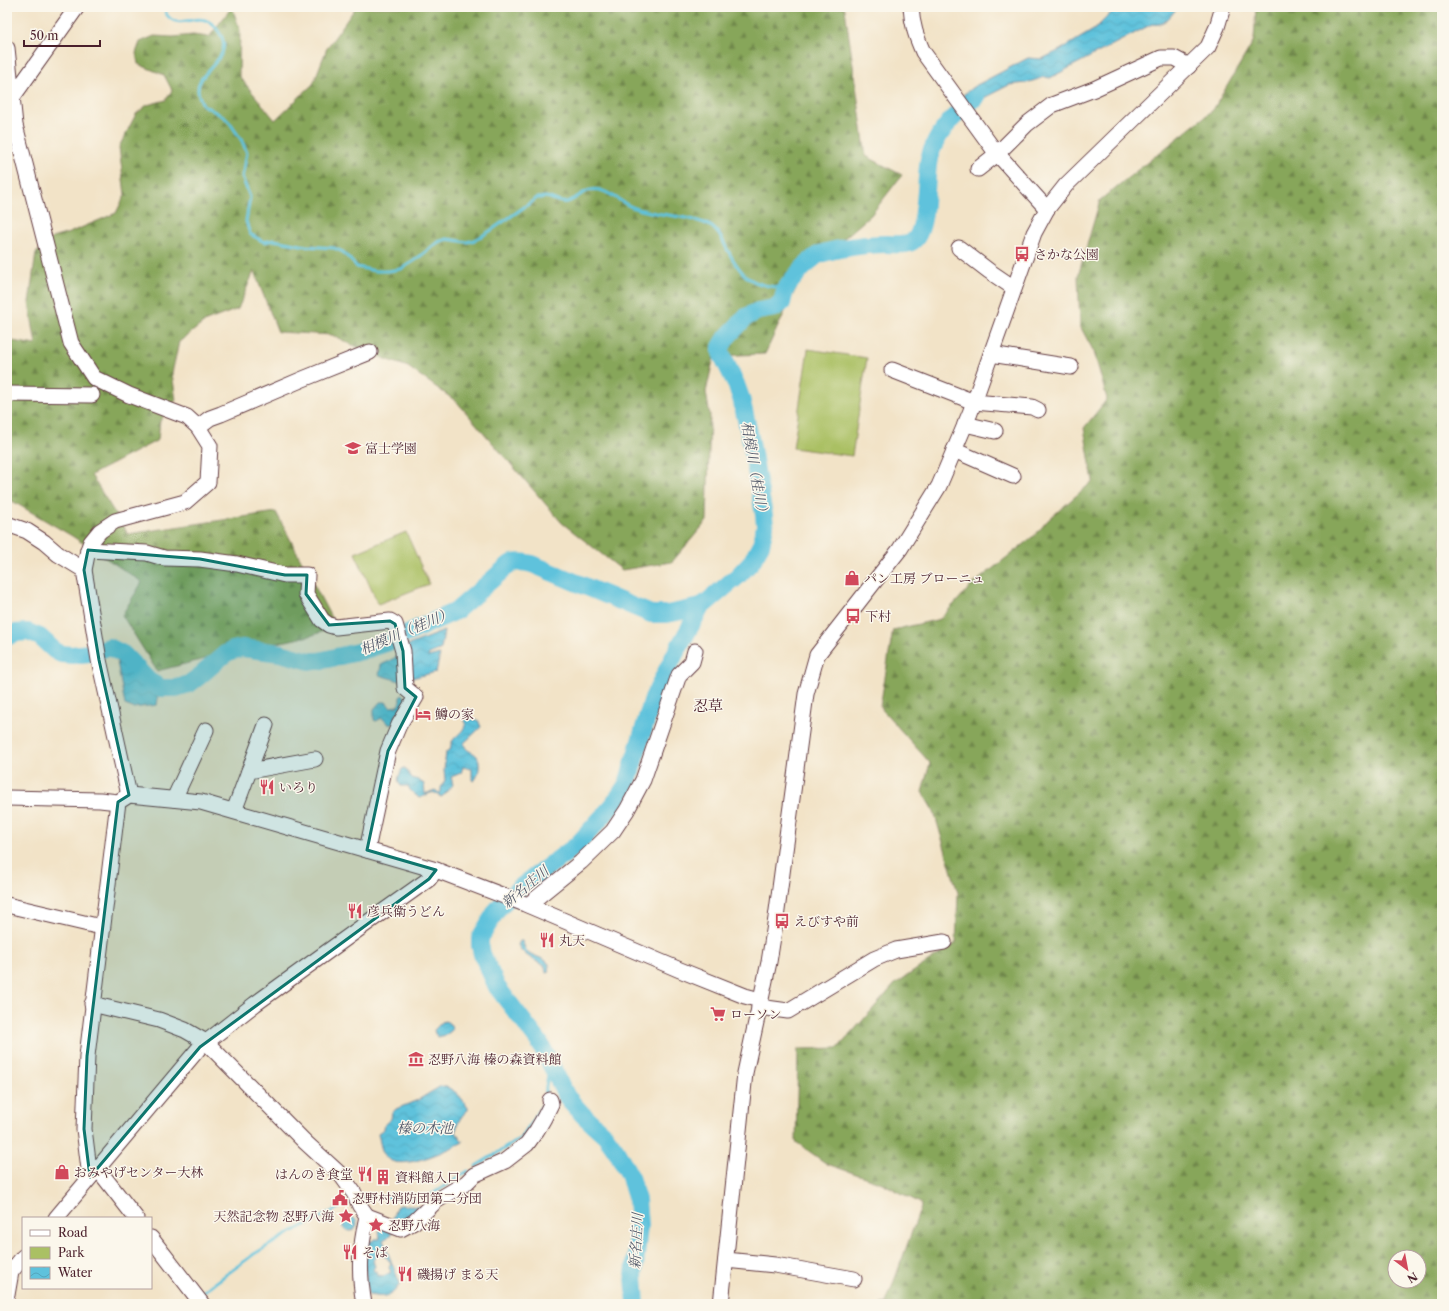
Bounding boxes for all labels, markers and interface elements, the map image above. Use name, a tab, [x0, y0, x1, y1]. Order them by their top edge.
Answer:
scale bar	[24, 22, 100, 48]
text: 50 m	[30, 28, 59, 43]
bus stop icon: さかな公園	[1013, 245, 1031, 263]
place label: さかな公園	[1034, 246, 1099, 262]
water label: 相模川（桂川）	[738, 420, 772, 520]
school or university icon: 富士学園	[344, 439, 362, 457]
place label: 富士学園	[365, 440, 417, 456]
shop icon: パン工房 ブローニュ	[843, 569, 861, 587]
place label: パン工房 ブローニュ	[864, 570, 984, 586]
water label: 相模川（桂川）	[357, 604, 455, 658]
bus stop icon: 下村	[844, 607, 862, 625]
place label: 下村	[865, 608, 891, 624]
district label: 忍草	[693, 696, 723, 715]
hotel icon: 鱒の家	[414, 705, 432, 723]
place label: 鱒の家	[435, 706, 474, 722]
restaurant icon: いろり	[258, 778, 276, 796]
place label: いろり	[279, 779, 318, 795]
water label: 新名庄川	[498, 861, 554, 912]
restaurant icon: 彦兵衛うどん	[346, 902, 364, 920]
place label: 彦兵衛うどん	[367, 903, 445, 919]
bus stop icon: えびすや前	[773, 912, 791, 930]
place label: えびすや前	[794, 913, 859, 929]
restaurant icon: 丸天	[538, 931, 556, 949]
place label: 丸天	[559, 932, 585, 948]
supermarket icon: ローソン	[709, 1005, 727, 1023]
place label: ローソン	[730, 1006, 781, 1022]
museum icon: 忍野八海 榛の森資料館	[407, 1050, 425, 1068]
place label: 忍野八海 榛の森資料館	[428, 1051, 561, 1067]
water label: 榛の木池	[397, 1119, 455, 1137]
shop icon: おみやげセンター大林	[53, 1163, 71, 1181]
place label: おみやげセンター大林	[74, 1164, 203, 1180]
restaurant icon: はんのき食堂	[356, 1165, 374, 1183]
place label: はんのき食堂	[275, 1166, 353, 1182]
building icon: 資料館入口	[374, 1168, 392, 1186]
place label: 資料館入口	[395, 1169, 460, 1185]
public building icon: 忍野村消防団第二分団	[331, 1189, 349, 1207]
place label: 忍野村消防団第二分団	[352, 1190, 482, 1206]
place icon: 天然記念物 忍野八海	[337, 1207, 355, 1225]
place label: 天然記念物 忍野八海	[214, 1208, 334, 1224]
water label: 新名庄川	[626, 1211, 647, 1269]
place icon: 忍野八海	[367, 1216, 385, 1234]
legend	[22, 1217, 152, 1289]
place label: 忍野八海	[388, 1217, 440, 1233]
text: Road	[58, 1225, 88, 1240]
restaurant icon: そば	[341, 1243, 359, 1261]
place label: そば	[362, 1244, 388, 1260]
text: Park	[58, 1245, 85, 1260]
north arrow	[1387, 1249, 1427, 1289]
text: Water	[57, 1265, 92, 1280]
restaurant icon: 磯揚げ まる天	[396, 1265, 414, 1283]
place label: 磯揚げ まる天	[417, 1266, 498, 1282]
text: N	[1404, 1269, 1420, 1286]

